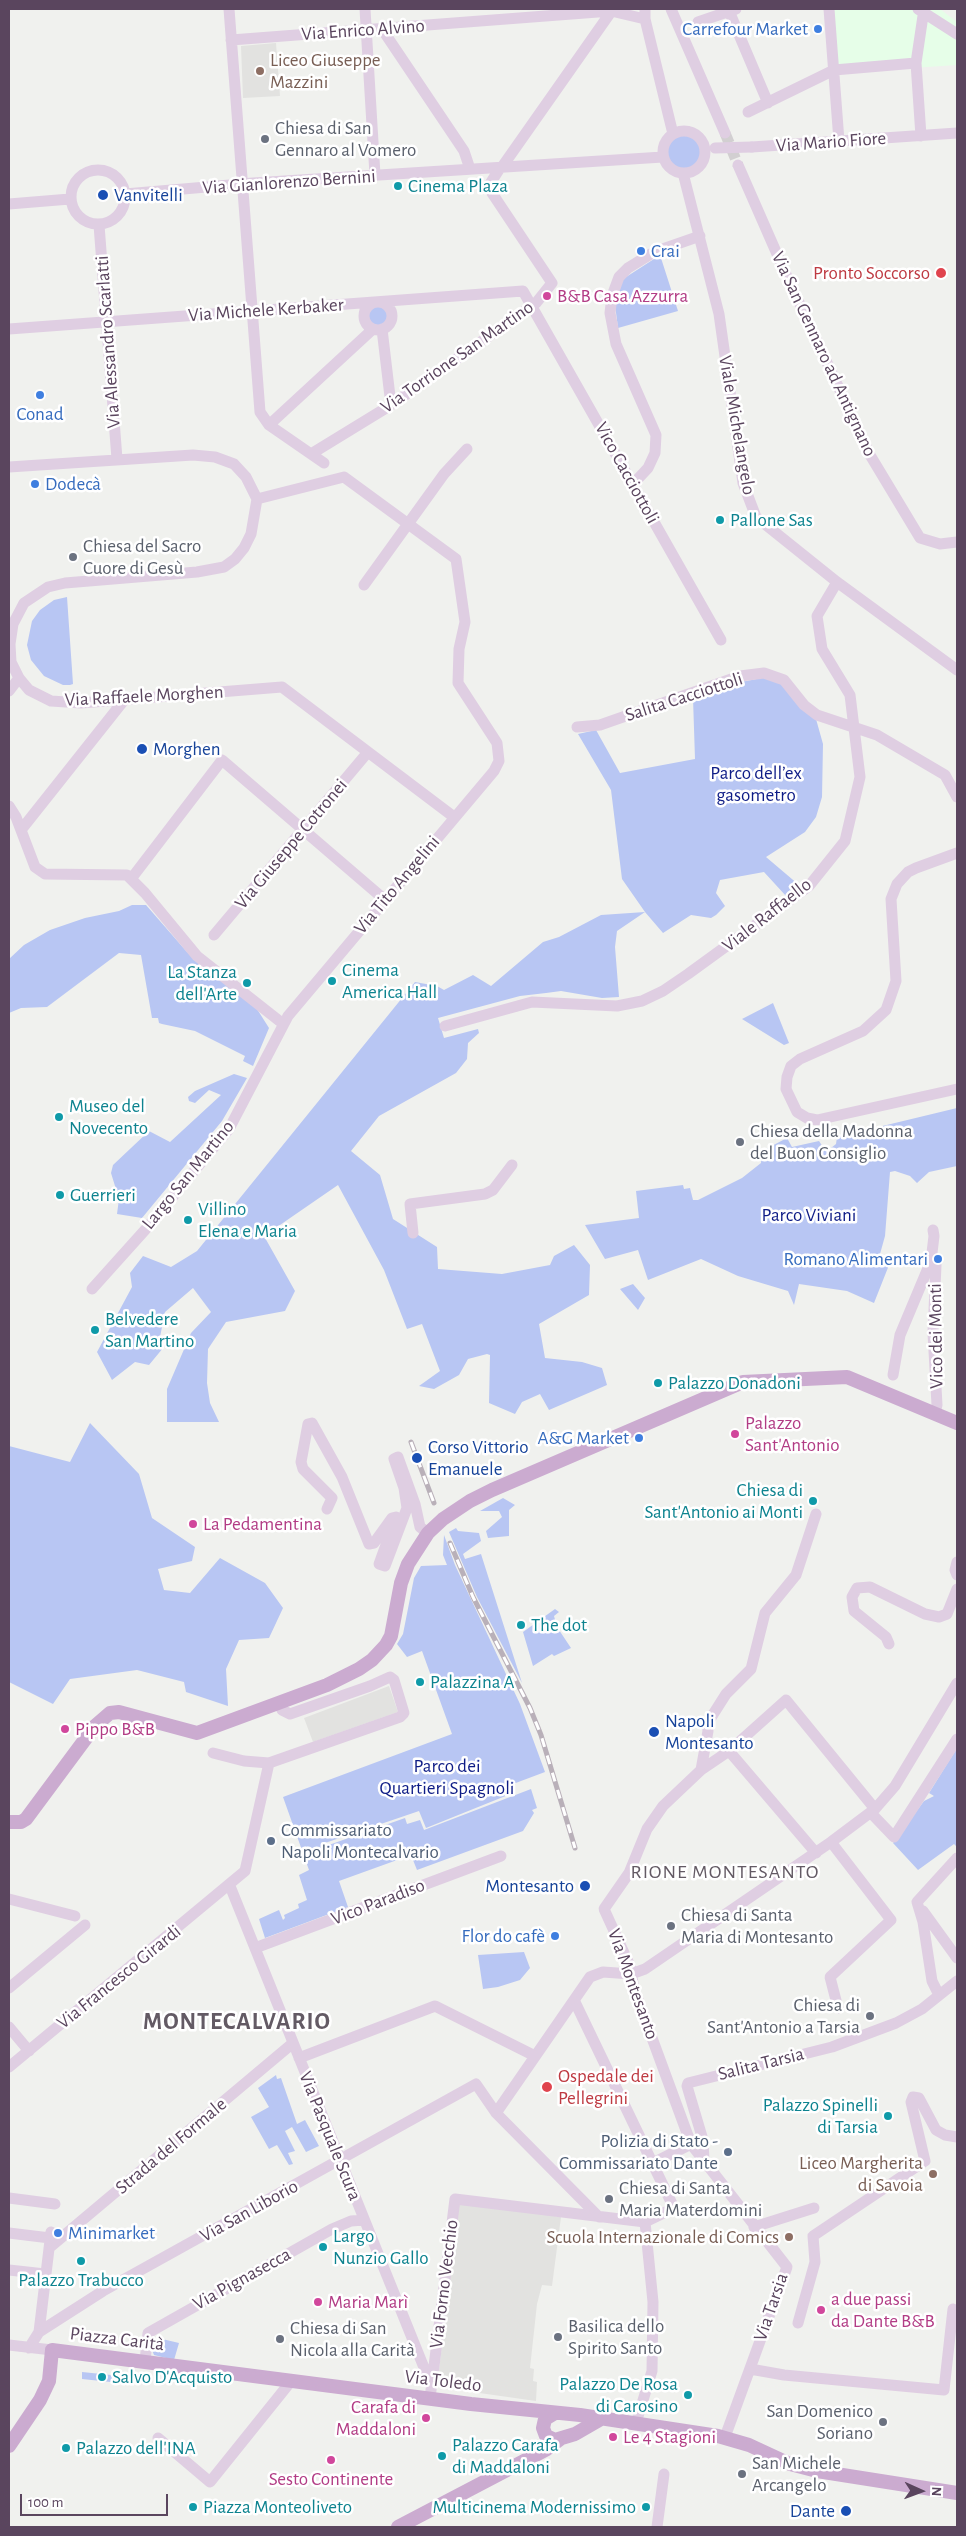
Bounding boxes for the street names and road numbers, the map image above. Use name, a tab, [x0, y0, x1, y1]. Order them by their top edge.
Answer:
street label: Via Enrico Alvino	[300, 14, 426, 46]
street label: Via Mario Fiore	[775, 127, 887, 157]
street label: Via Gianlorenzo Bernini	[201, 165, 377, 199]
street label: Via San Gennaro ad Antignano	[766, 248, 882, 460]
street label: Via Alessandro Scarlatti	[91, 255, 125, 429]
street label: Via Michele Kerbaker	[187, 293, 345, 327]
street label: Via Torrione San Martino	[376, 296, 538, 418]
street label: Viale Michelangelo	[714, 353, 760, 497]
street label: Vico Cacciottoli	[590, 418, 664, 528]
street label: Salita Cacciottoli	[622, 667, 746, 727]
street label: Via Raffaele Morghen	[64, 680, 224, 712]
street label: Via Giuseppe Cotronei	[230, 774, 352, 914]
street label: Via Tito Angelini	[349, 831, 445, 939]
street label: Viale Raffaello	[718, 873, 816, 957]
street label: Largo San Martino	[137, 1116, 239, 1234]
street label: Vico dei Monti	[924, 1283, 948, 1389]
street label: Vico Paradiso	[328, 1874, 428, 1930]
street label: Via Francesco Girardi	[52, 1920, 186, 2034]
street label: Via Montesanto	[602, 1926, 664, 2042]
street label: Salita Tarsia	[716, 2042, 806, 2086]
street label: Via Pasquale Scura	[294, 2068, 366, 2204]
street label: Strada del Formale	[111, 2093, 231, 2199]
street label: Via San Liborio	[196, 2175, 302, 2247]
street label: Via Forno Vecchio	[425, 2218, 463, 2350]
street label: Via Pignasecca	[189, 2243, 295, 2315]
street label: Via Tarsia	[749, 2270, 793, 2344]
street label: Piazza Carità	[69, 2322, 165, 2356]
street label: Via Toledo	[403, 2365, 483, 2397]

